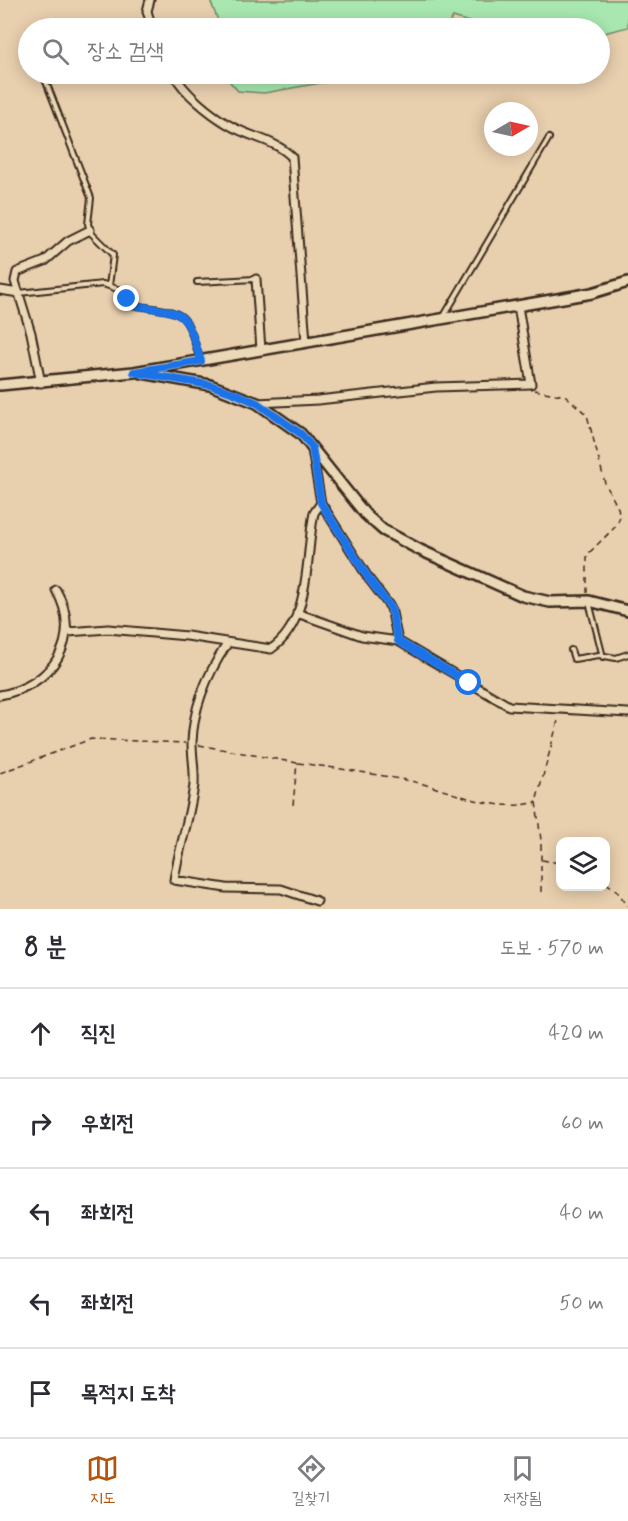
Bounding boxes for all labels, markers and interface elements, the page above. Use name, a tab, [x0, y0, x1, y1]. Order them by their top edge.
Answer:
search box	[18, 18, 610, 84]
icon: search	[39, 35, 72, 68]
text: 장소 검색	[87, 38, 164, 66]
north arrow	[484, 102, 538, 156]
route end	[113, 285, 139, 311]
route start	[455, 669, 481, 695]
map controls	[556, 837, 610, 891]
button: layers	[556, 837, 610, 891]
text: 8 분	[24, 931, 67, 965]
text: 도보 · 570 m	[500, 935, 604, 962]
icon: ahead	[24, 1017, 57, 1050]
text: 직진	[81, 1020, 116, 1048]
text: 420 m	[548, 1020, 604, 1047]
icon: right	[24, 1107, 57, 1140]
text: 우회전	[81, 1110, 134, 1138]
text: 60 m	[561, 1110, 604, 1137]
icon: left	[24, 1197, 57, 1230]
text: 좌회전	[81, 1200, 134, 1228]
text: 40 m	[560, 1200, 604, 1227]
icon: left	[24, 1287, 57, 1320]
text: 좌회전	[81, 1290, 134, 1318]
text: 50 m	[559, 1290, 604, 1317]
icon: arrive	[24, 1377, 57, 1410]
text: 목적지 도착	[81, 1380, 175, 1408]
tab: 지도	[86, 1452, 119, 1509]
tab: 길찾기	[292, 1452, 330, 1509]
tab: 저장됨	[503, 1452, 542, 1509]

